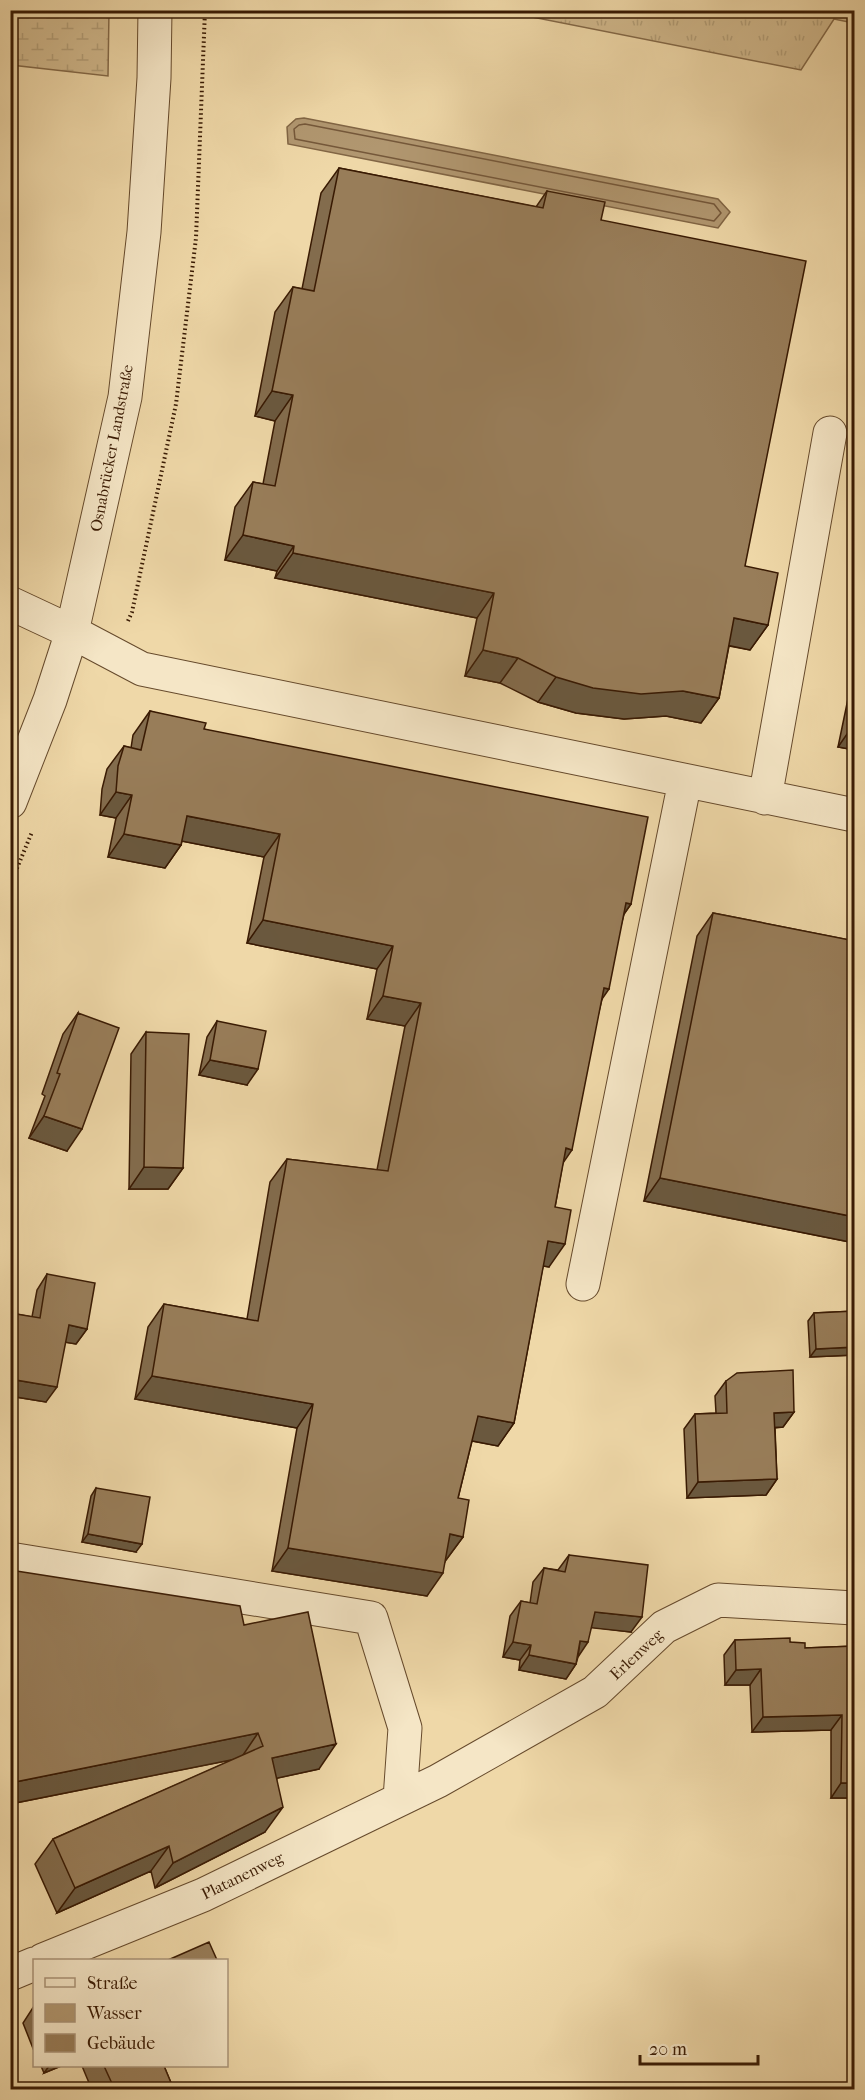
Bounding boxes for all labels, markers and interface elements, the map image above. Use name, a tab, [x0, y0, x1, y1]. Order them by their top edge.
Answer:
street label: Osnabrücker Landstraße	[86, 363, 137, 533]
street label: Erlenweg	[606, 1625, 667, 1684]
street label: Platanenweg	[198, 1847, 287, 1903]
legend	[33, 1959, 228, 2067]
text: Straße	[87, 1973, 138, 1994]
text: Wasser	[86, 2003, 142, 2024]
scale bar	[640, 2028, 758, 2066]
text: Gebäude	[87, 2033, 155, 2054]
text: 20 m	[649, 2039, 687, 2060]

